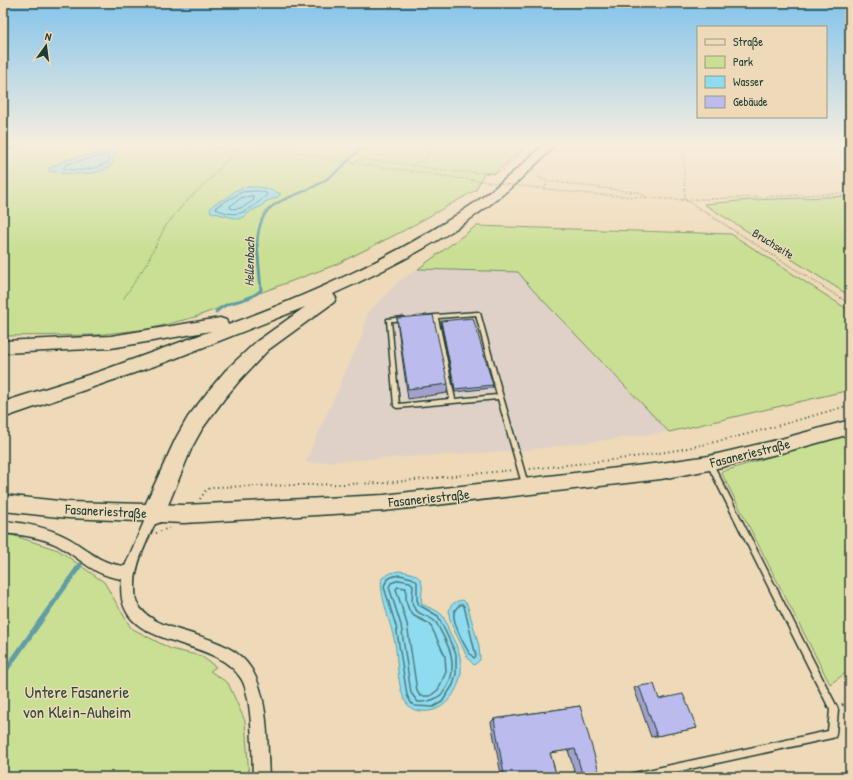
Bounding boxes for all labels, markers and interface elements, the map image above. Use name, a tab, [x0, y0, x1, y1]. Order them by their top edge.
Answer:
north arrow	[26, 26, 66, 66]
legend	[697, 26, 827, 118]
text: N	[44, 29, 53, 44]
text: Straße	[733, 33, 763, 50]
text: Park	[733, 53, 753, 70]
text: Wasser	[733, 73, 764, 90]
text: Gebäude	[733, 93, 768, 110]
street label: Bruchseite	[749, 224, 798, 263]
water label: Hellenbach	[240, 236, 258, 287]
street label: Fasaneriestraße	[707, 433, 792, 473]
street label: Fasaneriestraße	[386, 484, 471, 512]
street label: Fasaneriestraße	[64, 499, 148, 523]
park label: Untere Fasanerie von Klein-Auheim	[23, 680, 131, 723]

